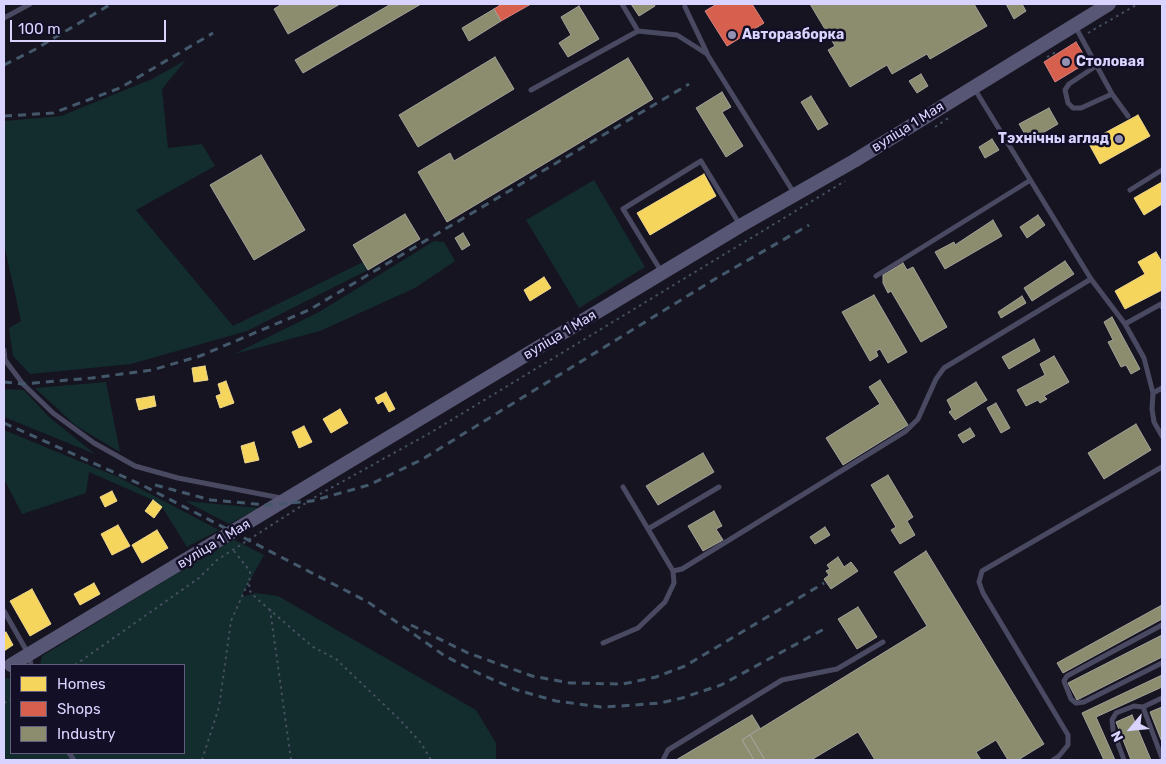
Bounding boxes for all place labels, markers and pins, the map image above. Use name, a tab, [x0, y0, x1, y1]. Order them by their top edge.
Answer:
place label: Авторазборка	[742, 27, 844, 43]
marker: Авторазборка	[726, 29, 738, 41]
place label: Столовая	[1076, 54, 1144, 70]
marker: Столовая	[1060, 56, 1072, 68]
place label: Тэхнічны агляд	[998, 131, 1109, 147]
marker: Тэхнічны агляд	[1113, 133, 1125, 145]

